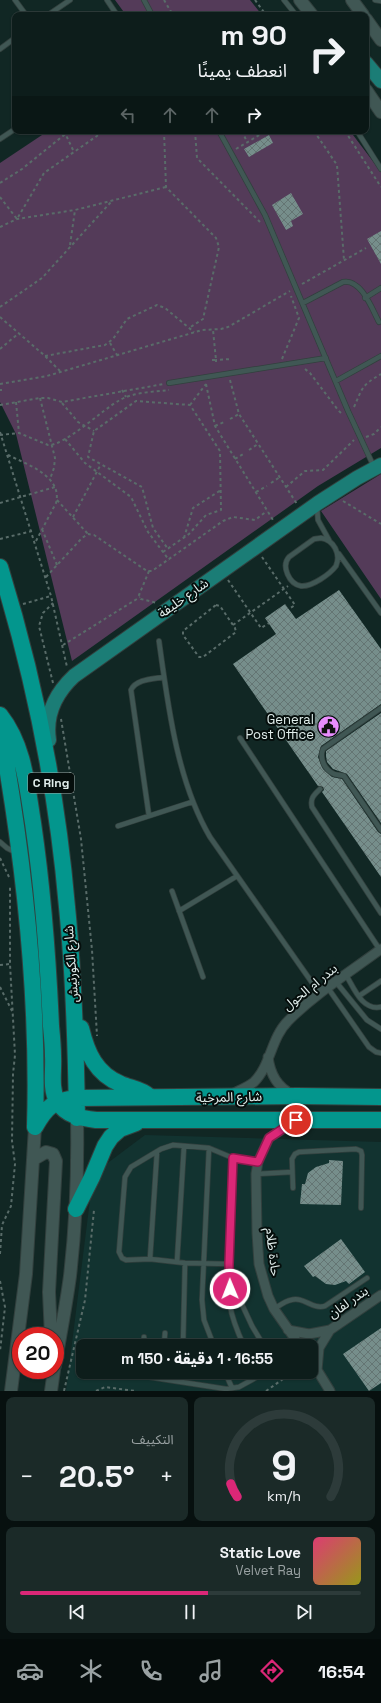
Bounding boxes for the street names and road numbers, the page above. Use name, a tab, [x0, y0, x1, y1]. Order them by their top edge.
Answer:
street label: شارع خليفة	[154, 574, 213, 623]
road number: C Ring	[28, 773, 74, 793]
street label: شارع الكورنيش	[60, 925, 84, 1003]
street label: بندر ام الحول	[279, 960, 341, 1015]
street label: شارع المرخية	[196, 1088, 262, 1108]
street label: حادة ظلام	[261, 1227, 284, 1278]
street label: بندر لفان	[324, 1282, 372, 1322]

